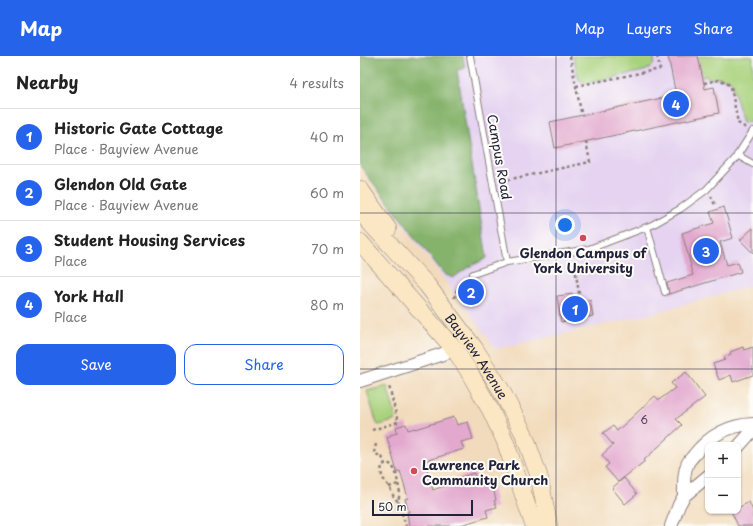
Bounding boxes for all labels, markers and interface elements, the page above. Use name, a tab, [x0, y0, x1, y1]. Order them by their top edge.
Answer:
text: Map	[20, 14, 62, 42]
text: Map	[575, 18, 605, 39]
text: Layers	[627, 18, 672, 39]
text: Share	[694, 18, 733, 39]
text: Nearby	[16, 69, 78, 95]
text: 4 results	[290, 73, 344, 92]
pin: 4	[663, 89, 689, 119]
street label: Campus Road	[483, 113, 517, 201]
text: Historic Gate Cottage	[54, 116, 223, 139]
text: 1	[26, 127, 32, 146]
text: 40 m	[310, 127, 344, 146]
text: Place · Bayview Avenue	[54, 139, 199, 158]
text: Glendon Old Gate	[54, 172, 187, 195]
text: 2	[24, 183, 34, 202]
text: 60 m	[310, 183, 344, 202]
text: Place · Bayview Avenue	[54, 195, 199, 214]
your location	[555, 215, 575, 235]
text: Student Housing Services	[54, 228, 245, 251]
marker: Glendon Campus of York University	[578, 233, 588, 243]
pin: 3	[693, 236, 719, 266]
text: 3	[25, 239, 33, 258]
text: 70 m	[311, 239, 344, 258]
place label: Glendon Campus of York University	[520, 243, 647, 277]
text: Place	[54, 251, 87, 270]
pin: 2	[458, 277, 484, 307]
text: York Hall	[54, 284, 124, 307]
pin: 1	[562, 294, 588, 324]
text: 4	[25, 295, 33, 314]
text: 80 m	[310, 295, 344, 314]
text: Place	[54, 307, 87, 326]
street label: Bayview Avenue	[441, 309, 513, 402]
button: Save	[16, 344, 176, 385]
button: Share	[184, 344, 344, 385]
house number: 6	[640, 411, 648, 428]
map controls	[705, 442, 741, 514]
button: +	[705, 442, 741, 478]
place label: Lawrence Park Community Church	[422, 455, 548, 489]
marker: Lawrence Park Community Church	[409, 466, 419, 476]
button: −	[705, 478, 741, 514]
scale bar	[372, 498, 473, 517]
text: 50 m	[378, 498, 407, 515]

